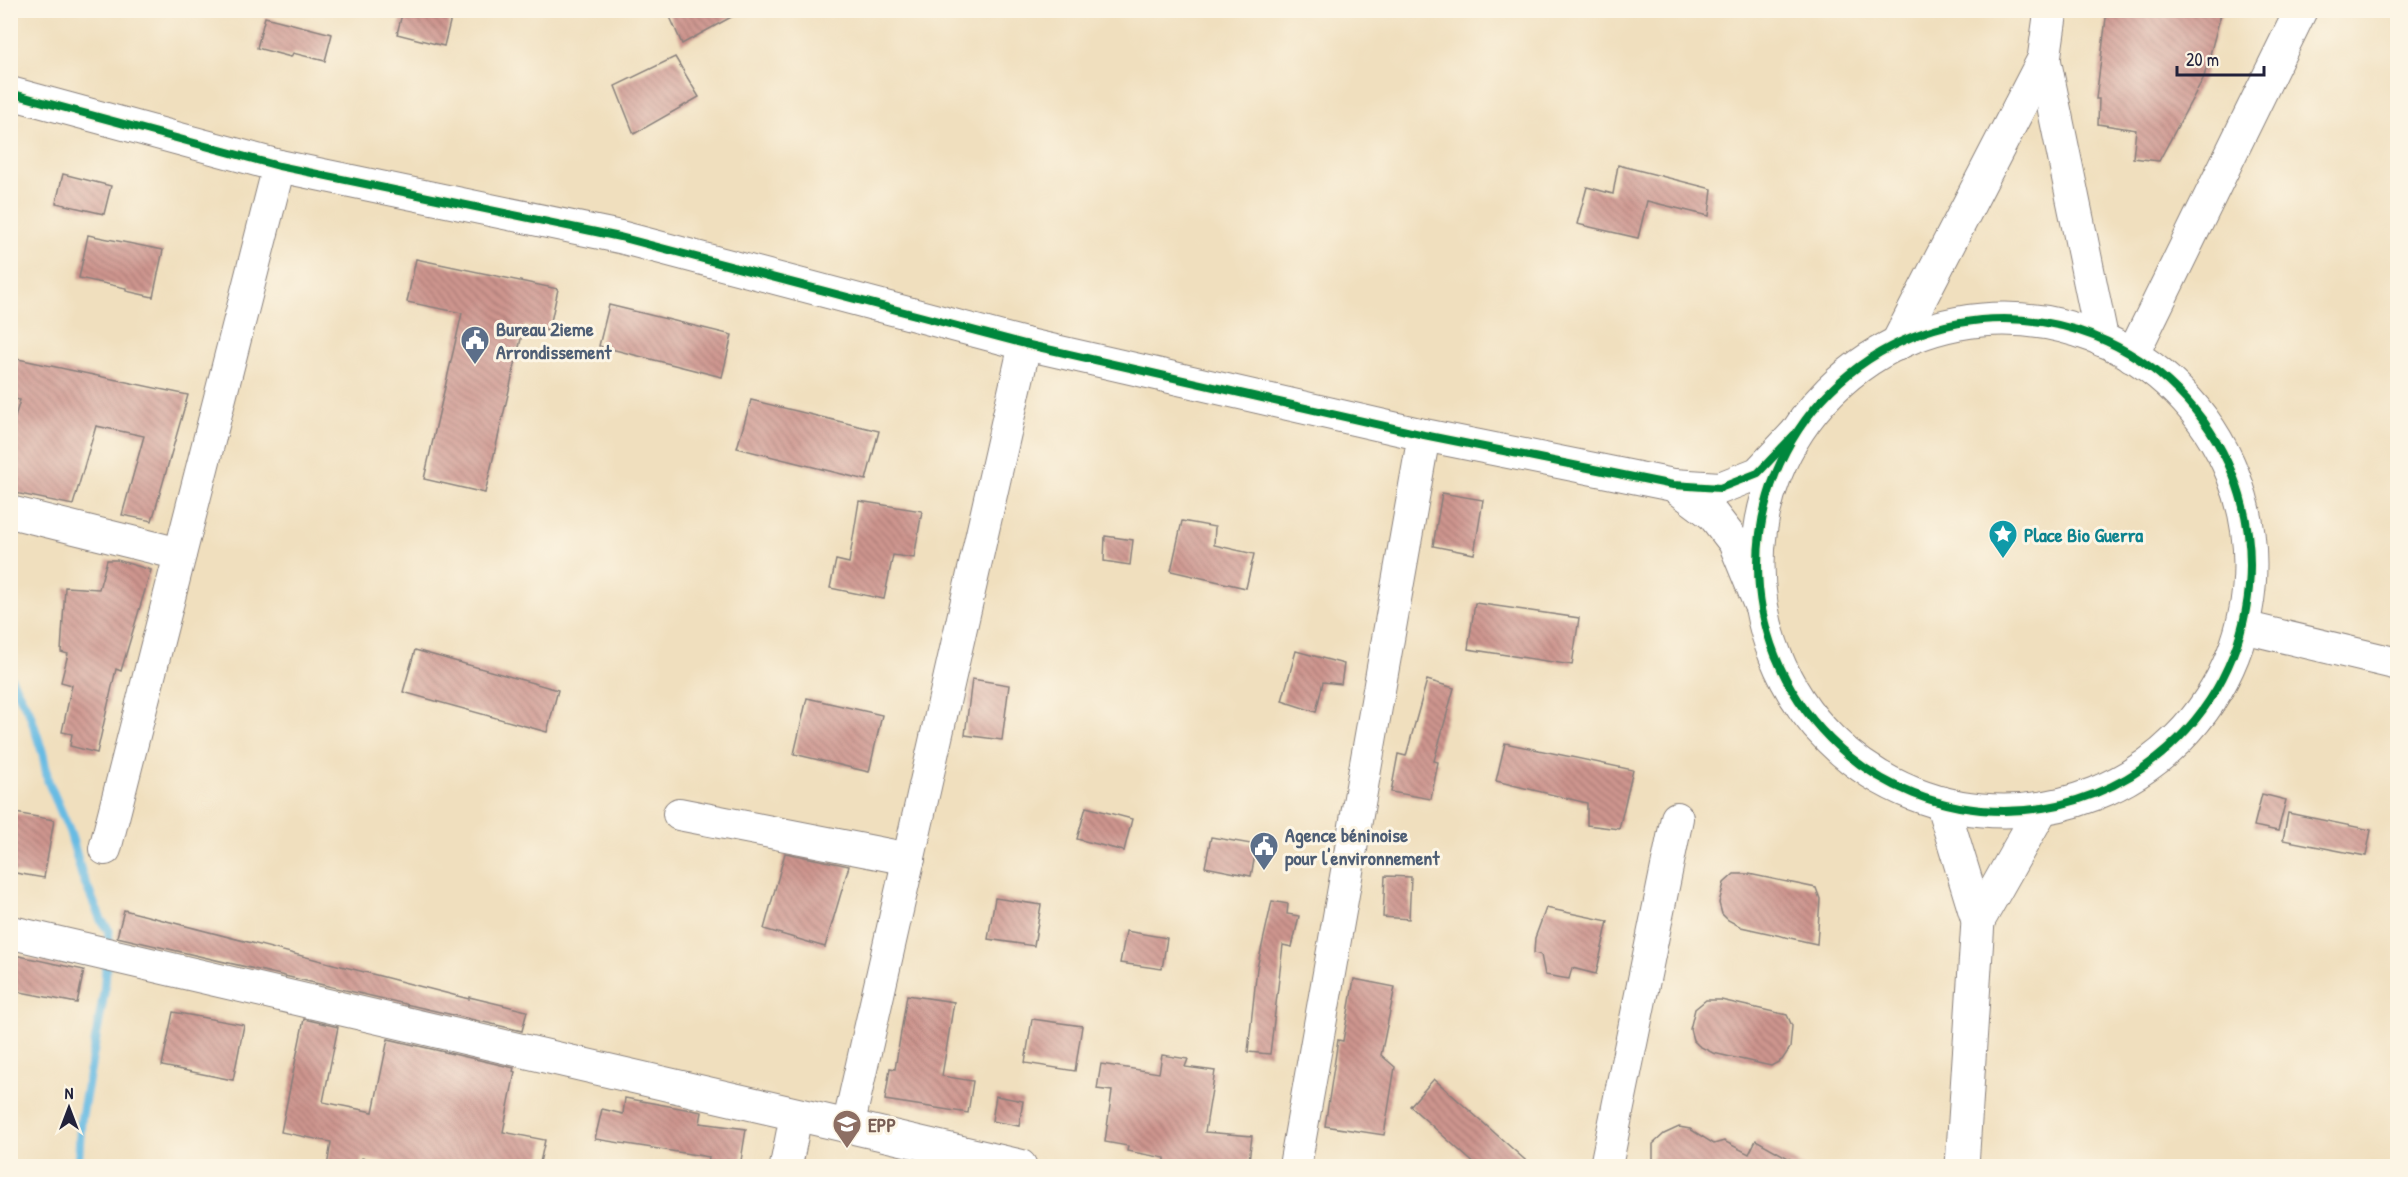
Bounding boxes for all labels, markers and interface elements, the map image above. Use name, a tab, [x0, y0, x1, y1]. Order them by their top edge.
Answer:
scale bar	[2177, 39, 2264, 77]
text: 20 m	[2186, 47, 2219, 72]
place label: Bureau 2ieme Arrondissement	[496, 315, 612, 365]
public building icon: Bureau 2ieme Arrondissement	[459, 324, 491, 366]
place icon: Place Bio Guerra	[1987, 518, 2019, 560]
place label: Place Bio Guerra	[2024, 521, 2143, 548]
place label: Agence béninoise pour l'environnement	[1285, 821, 1440, 872]
public building icon: Agence béninoise pour l'environnement	[1248, 830, 1280, 872]
north arrow	[39, 1078, 99, 1138]
text: N	[65, 1082, 74, 1104]
school or university icon: EPP	[831, 1108, 863, 1150]
place label: EPP	[868, 1111, 896, 1138]

